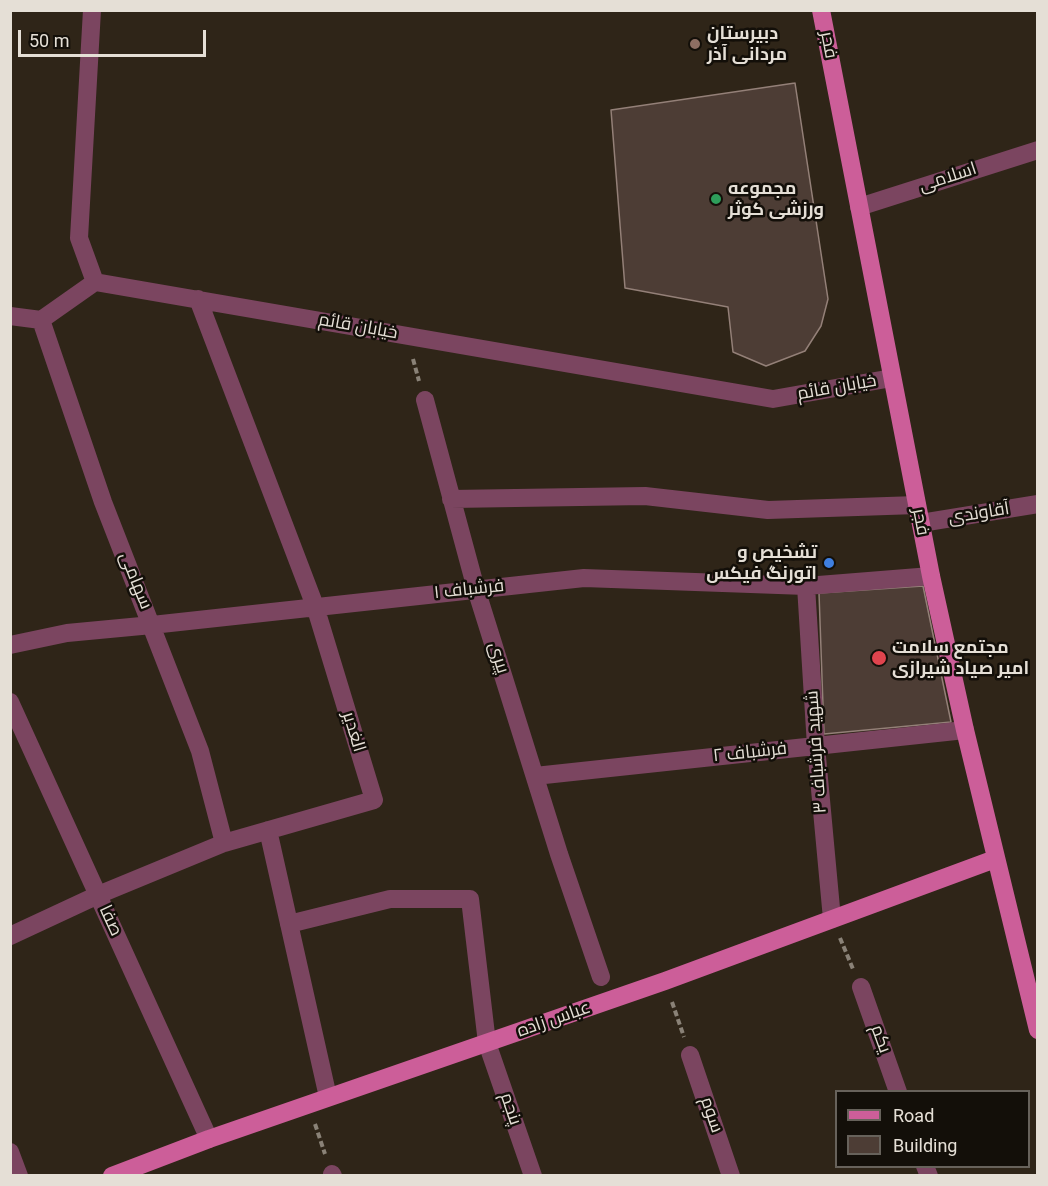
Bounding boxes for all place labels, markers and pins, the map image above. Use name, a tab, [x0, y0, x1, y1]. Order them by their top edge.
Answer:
place label: دبیرستان مردانی آذر	[707, 23, 787, 66]
marker: دبیرستان مردانی آذر	[688, 37, 702, 51]
place label: مجموعه ورزشی کوثر	[728, 178, 824, 220]
marker: مجموعه ورزشی کوثر	[709, 192, 723, 206]
place label: تشخیص و اتورنگ فیکس	[706, 542, 817, 584]
marker: تشخیص و اتورنگ فیکس	[822, 556, 836, 570]
place label: مجتمع سلامت امیر صیاد شیرازی	[892, 637, 1029, 680]
marker: مجتمع سلامت امیر صیاد شیرازی	[870, 649, 888, 667]

